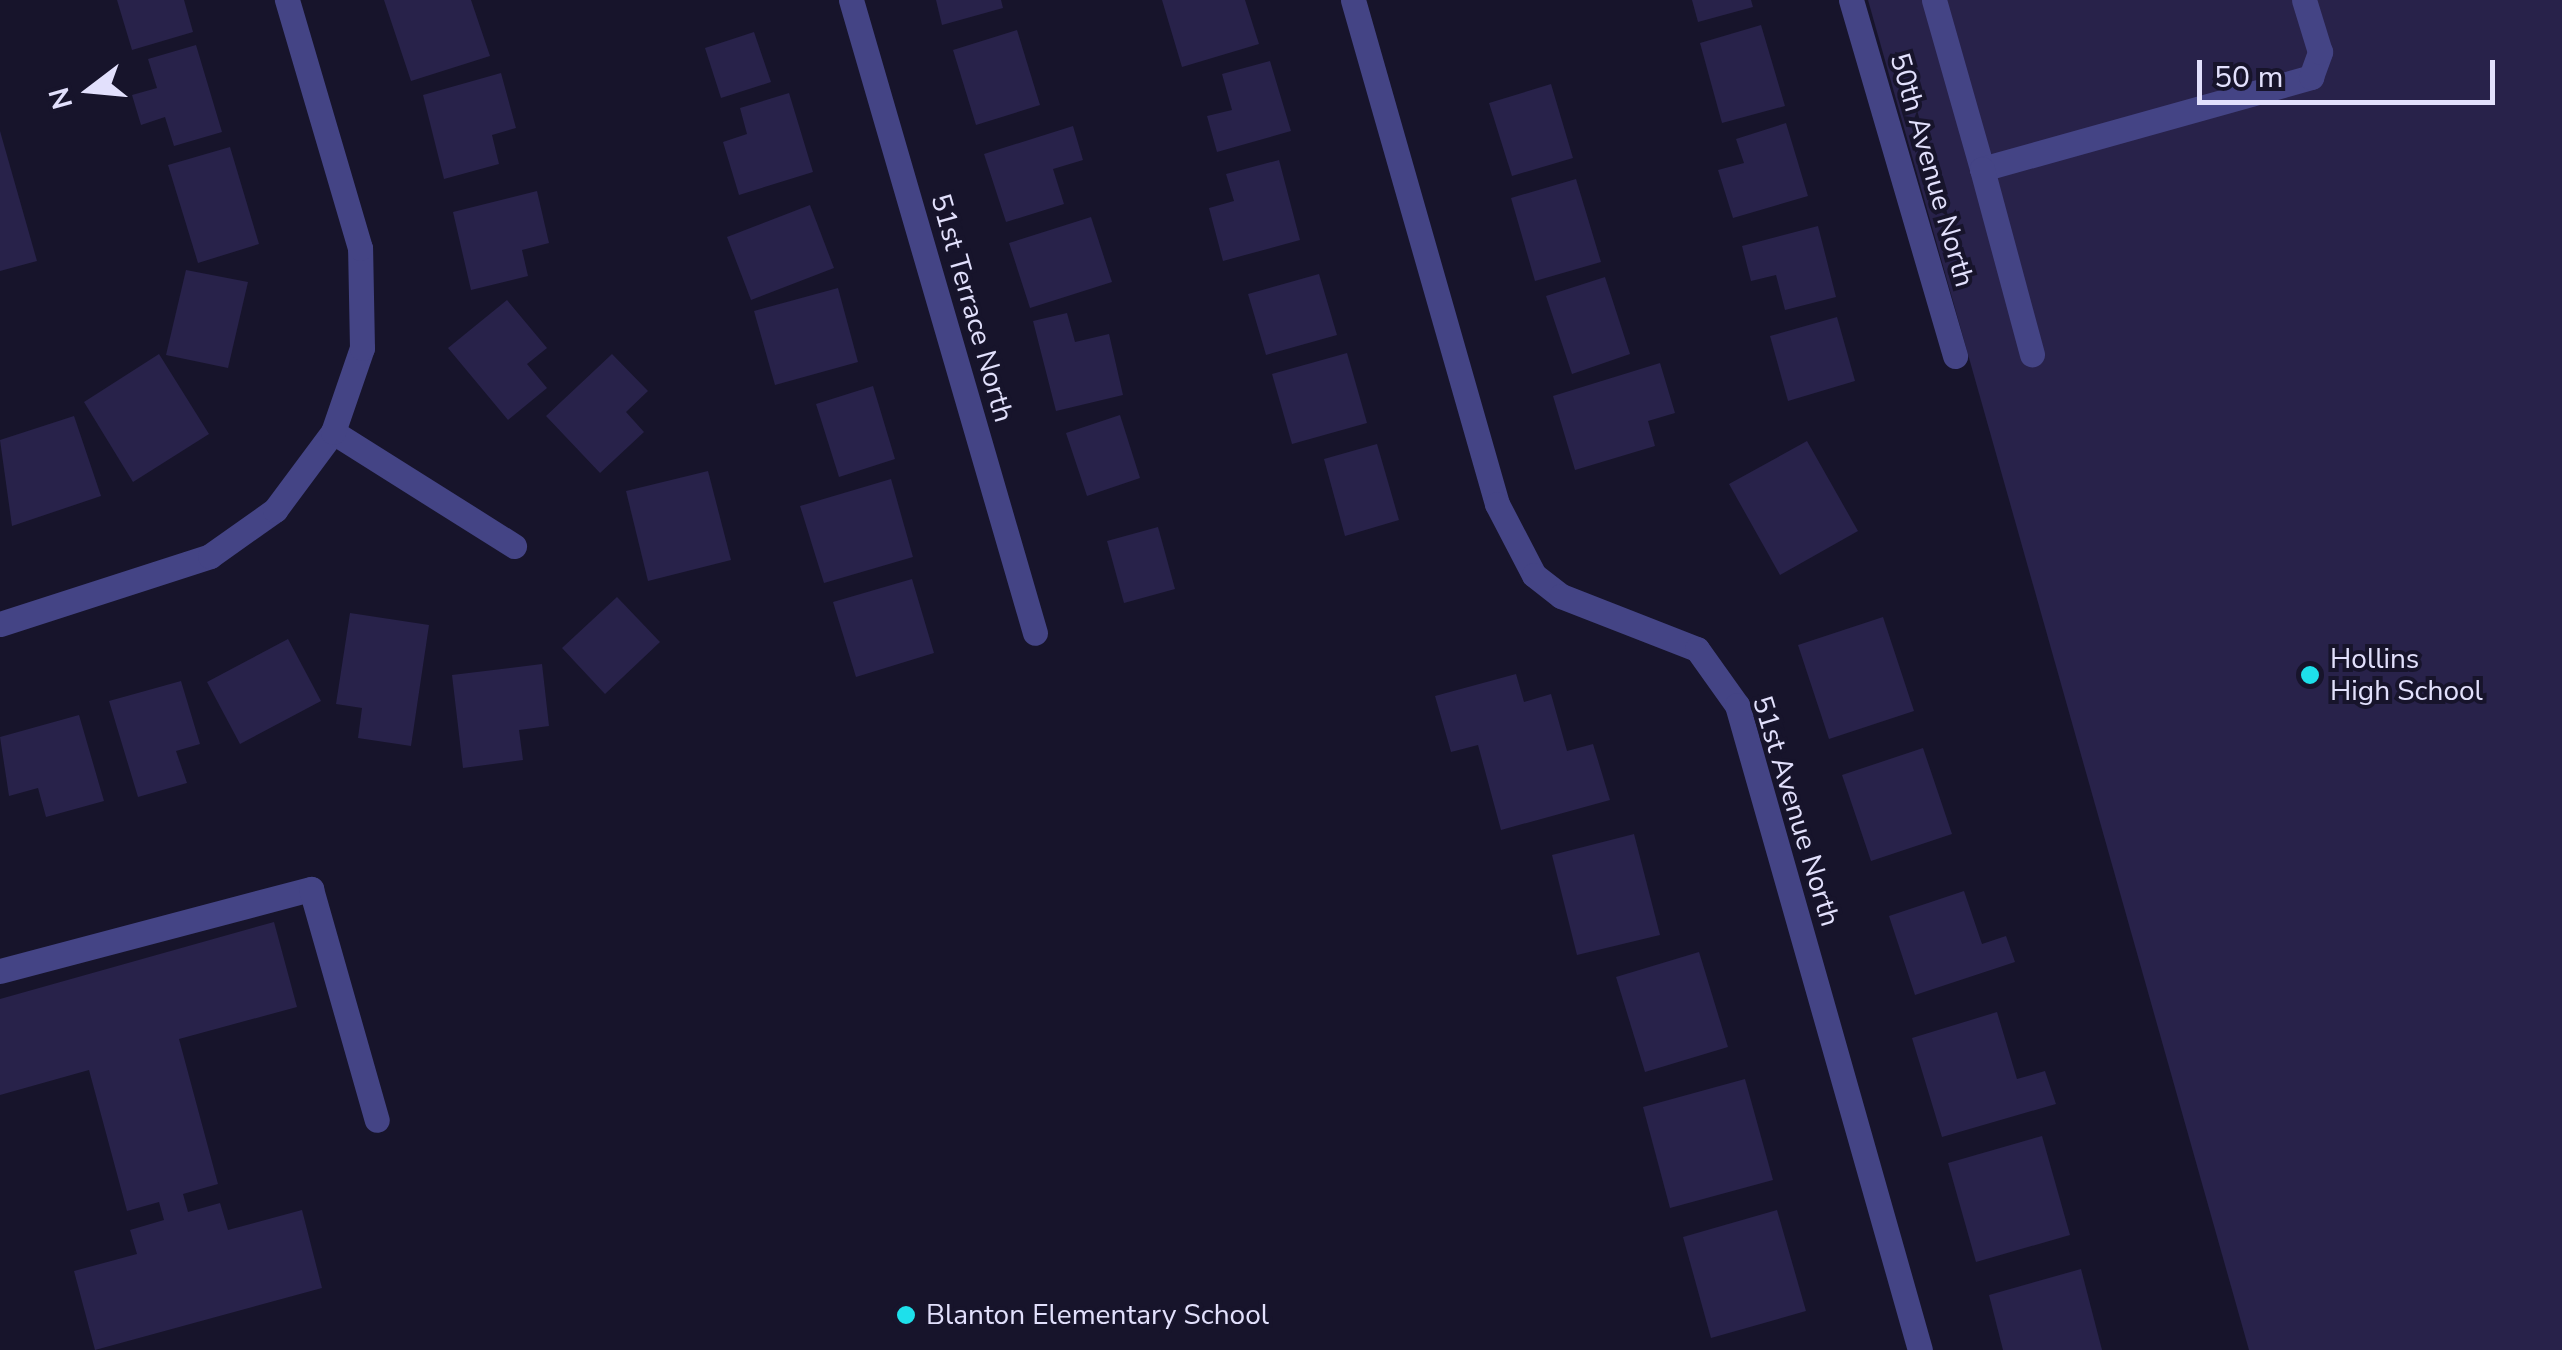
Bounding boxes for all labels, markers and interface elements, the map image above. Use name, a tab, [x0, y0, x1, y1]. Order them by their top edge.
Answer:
north arrow	[40, 40, 140, 140]
scale bar	[2202, 40, 2500, 102]
street label: 50th Avenue North	[1883, 49, 1981, 291]
text: 50 m	[2214, 57, 2283, 98]
text: N	[40, 83, 82, 114]
street label: 51st Terrace North	[923, 190, 1021, 426]
place label: Hollins High School	[2330, 642, 2483, 708]
marker: Hollins High School	[2299, 664, 2321, 686]
street label: 51st Avenue North	[1745, 692, 1847, 930]
place label: Blanton Elementary School	[926, 1298, 1269, 1332]
marker: Blanton Elementary School	[895, 1304, 917, 1326]

